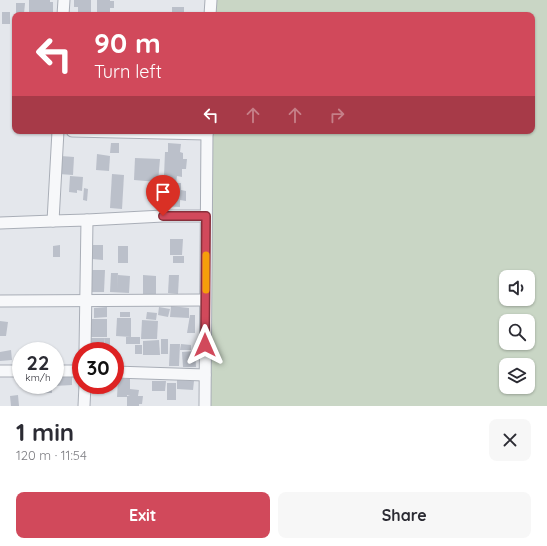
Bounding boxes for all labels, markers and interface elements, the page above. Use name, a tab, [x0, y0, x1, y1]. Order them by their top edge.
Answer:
text: 90 m	[94, 25, 161, 60]
icon: left	[28, 28, 80, 80]
text: Turn left	[94, 60, 162, 83]
icon: left	[200, 104, 222, 126]
icon: ahead	[242, 104, 264, 126]
icon: ahead	[284, 104, 306, 126]
icon: right	[326, 104, 348, 126]
pin	[146, 175, 180, 216]
icon: arrive	[152, 181, 174, 203]
map controls	[499, 270, 535, 394]
button: sound	[499, 270, 535, 306]
button: search	[499, 314, 535, 350]
position arrow	[184, 324, 226, 366]
speed limit sign: 30	[72, 342, 124, 394]
text: 22	[27, 350, 49, 375]
button: layers	[499, 358, 535, 394]
text: km/h	[25, 371, 51, 384]
text: 1 min	[16, 417, 74, 447]
button: close	[489, 419, 531, 461]
text: 120 m · 11:54	[16, 447, 87, 463]
button: Exit	[16, 492, 270, 538]
button: Share	[278, 492, 531, 538]

